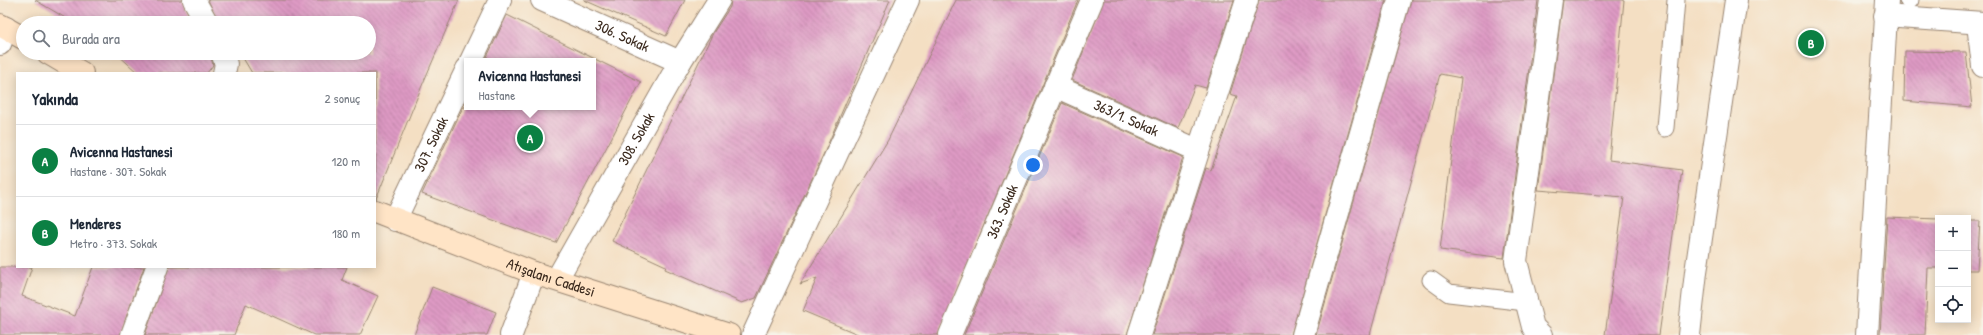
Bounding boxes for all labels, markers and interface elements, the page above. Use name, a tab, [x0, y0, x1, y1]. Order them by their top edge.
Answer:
street label: 306. Sokak	[592, 14, 653, 57]
search box	[16, 16, 376, 60]
icon: search	[30, 27, 52, 49]
text: Burada ara	[62, 28, 120, 49]
pin: B	[1798, 28, 1824, 58]
popup	[464, 58, 596, 110]
text: Avicenna Hastanesi	[479, 65, 581, 86]
text: Hastane	[479, 86, 515, 104]
text: Yakında	[32, 87, 78, 110]
text: 2 sonuç	[325, 89, 360, 107]
street label: 363/1. Sokak	[1090, 94, 1162, 141]
street label: 308. Sokak	[613, 108, 659, 169]
street label: 307. Sokak	[409, 113, 453, 175]
pin: A	[517, 123, 543, 153]
text: Avicenna Hastanesi	[70, 141, 173, 162]
text: A	[42, 152, 48, 170]
text: 120 m	[332, 152, 360, 170]
your location	[1023, 155, 1043, 175]
text: Hastane · 307. Sokak	[70, 162, 166, 180]
street label: 363. Sokak	[981, 181, 1023, 242]
text: Menderes	[70, 213, 121, 234]
map controls	[1935, 215, 1971, 323]
button: +	[1935, 215, 1971, 251]
text: B	[42, 224, 48, 242]
text: 180 m	[332, 224, 360, 242]
text: Metro · 373. Sokak	[70, 234, 157, 252]
button: −	[1935, 251, 1971, 287]
street label: Atışalanı Caddesi	[504, 252, 598, 302]
button: locate	[1935, 287, 1971, 323]

